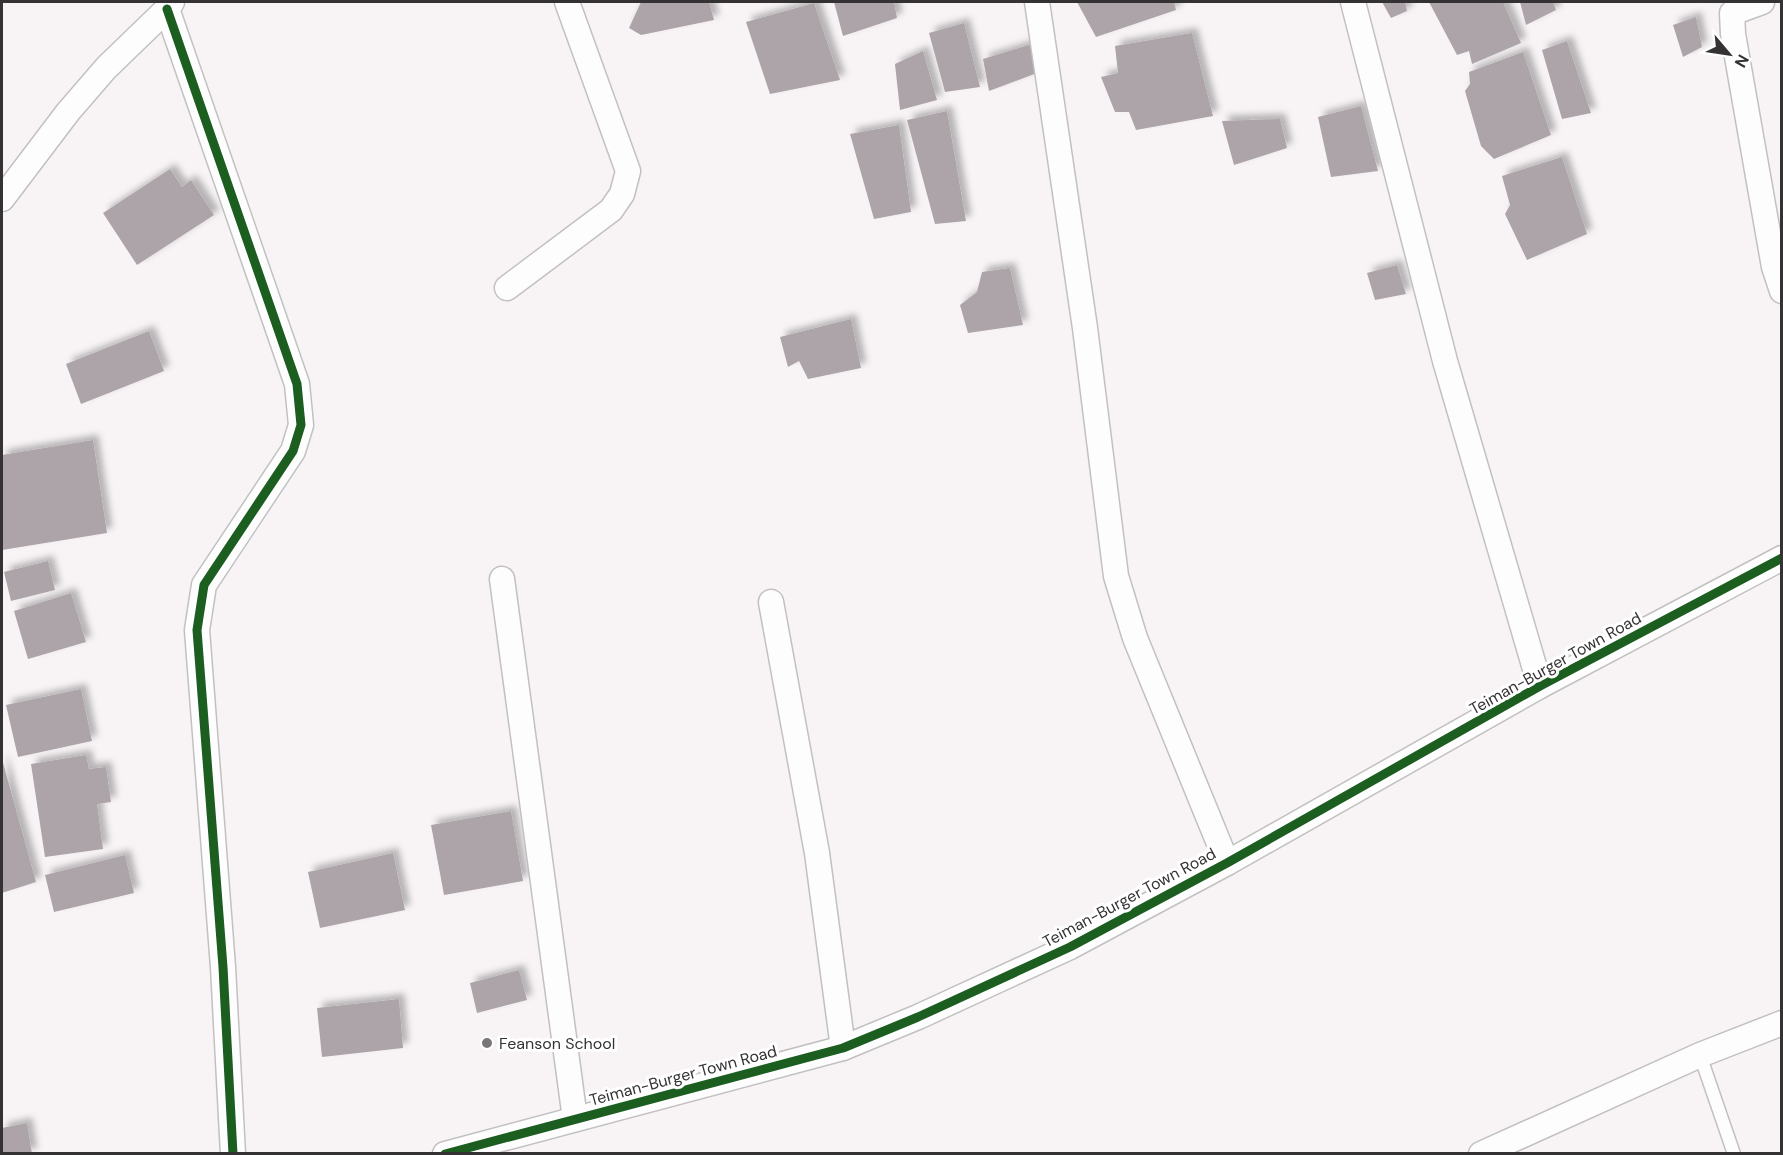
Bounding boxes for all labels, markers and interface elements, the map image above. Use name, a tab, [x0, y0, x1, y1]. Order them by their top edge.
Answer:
north arrow	[1699, 24, 1759, 84]
text: N	[1730, 51, 1754, 71]
street label: Teiman-Burger Town Road	[1466, 607, 1645, 719]
street label: Teiman-Burger Town Road	[1039, 843, 1219, 952]
place label: Feanson School	[499, 1033, 615, 1054]
marker: Feanson School	[480, 1036, 494, 1050]
street label: Teiman-Burger Town Road	[587, 1040, 779, 1111]

